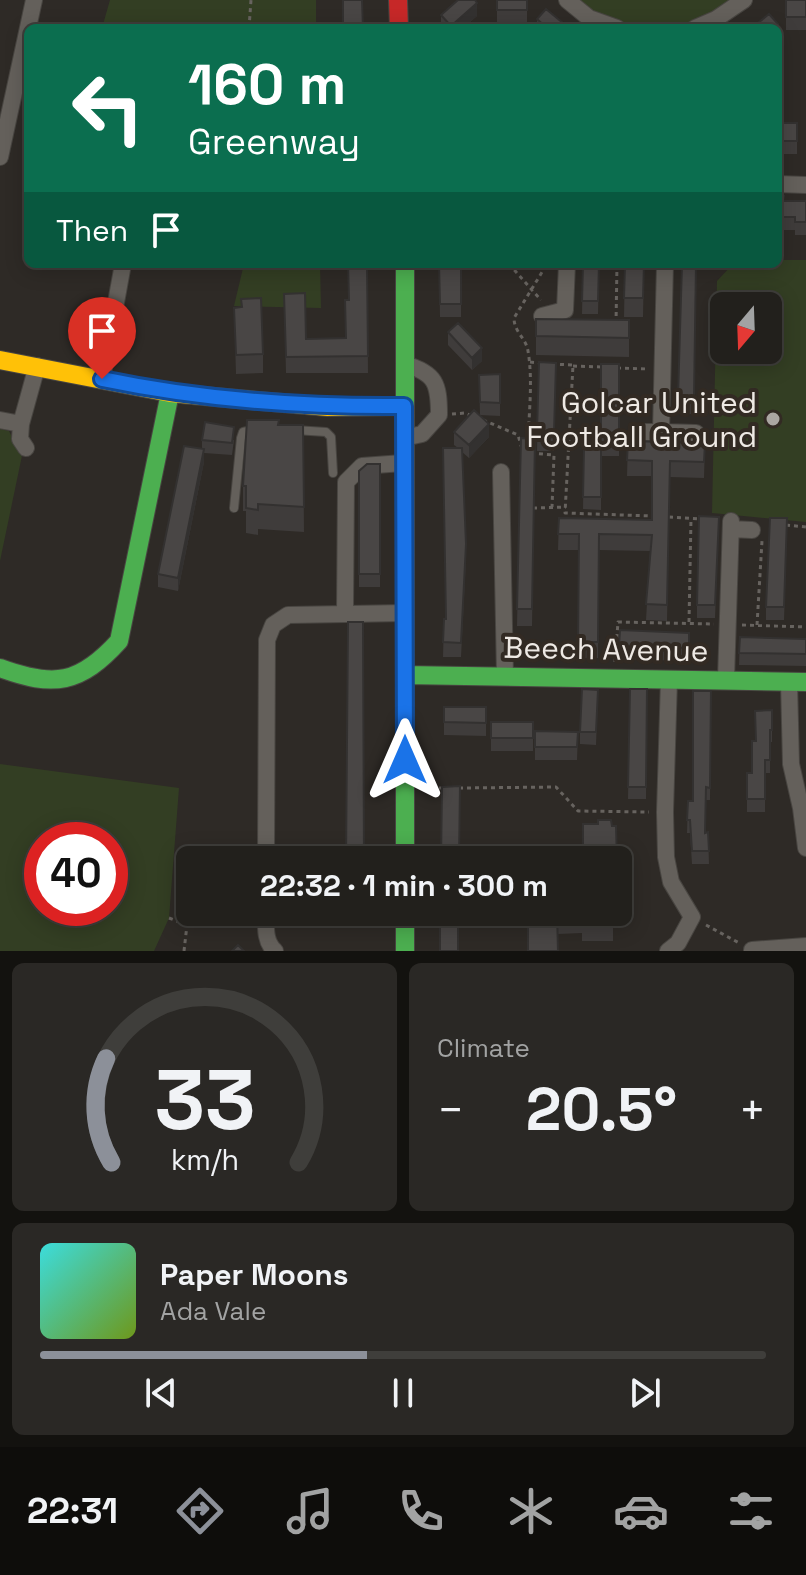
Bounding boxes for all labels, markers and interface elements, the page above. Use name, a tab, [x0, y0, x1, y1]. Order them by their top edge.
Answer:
text: 160 m	[188, 49, 346, 120]
icon: left	[56, 56, 160, 160]
text: Greenway	[188, 119, 360, 165]
icon: arrive	[144, 208, 188, 252]
text: Then	[56, 211, 128, 250]
north arrow	[710, 292, 782, 364]
map controls	[710, 292, 782, 364]
pin	[68, 297, 136, 379]
icon: arrive	[80, 309, 124, 353]
place label: Golcar United Football Ground	[527, 383, 757, 456]
marker: Golcar United Football Ground	[764, 410, 782, 428]
street label: Beech Avenue	[503, 628, 709, 670]
position arrow	[363, 718, 447, 802]
speed limit sign: 40	[24, 822, 128, 926]
text: 22:32 · 1 min · 300 m	[260, 866, 548, 905]
text: Climate	[437, 1031, 530, 1065]
text: 33	[154, 1047, 255, 1153]
text: 20.5°	[526, 1071, 677, 1148]
text: −	[437, 1082, 464, 1138]
text: +	[739, 1082, 766, 1138]
text: km/h	[170, 1142, 239, 1178]
text: Paper Moons	[160, 1255, 349, 1294]
text: Ada Vale	[160, 1294, 266, 1328]
icon: previous	[139, 1371, 183, 1415]
icon: pause	[381, 1371, 425, 1415]
icon: next	[623, 1371, 667, 1415]
icon: directions	[172, 1483, 228, 1539]
icon: music	[282, 1483, 338, 1539]
icon: phone	[393, 1483, 449, 1539]
icon: climate	[503, 1483, 559, 1539]
icon: car	[613, 1483, 669, 1539]
icon: filters	[723, 1483, 779, 1539]
text: 22:31	[27, 1488, 118, 1534]

